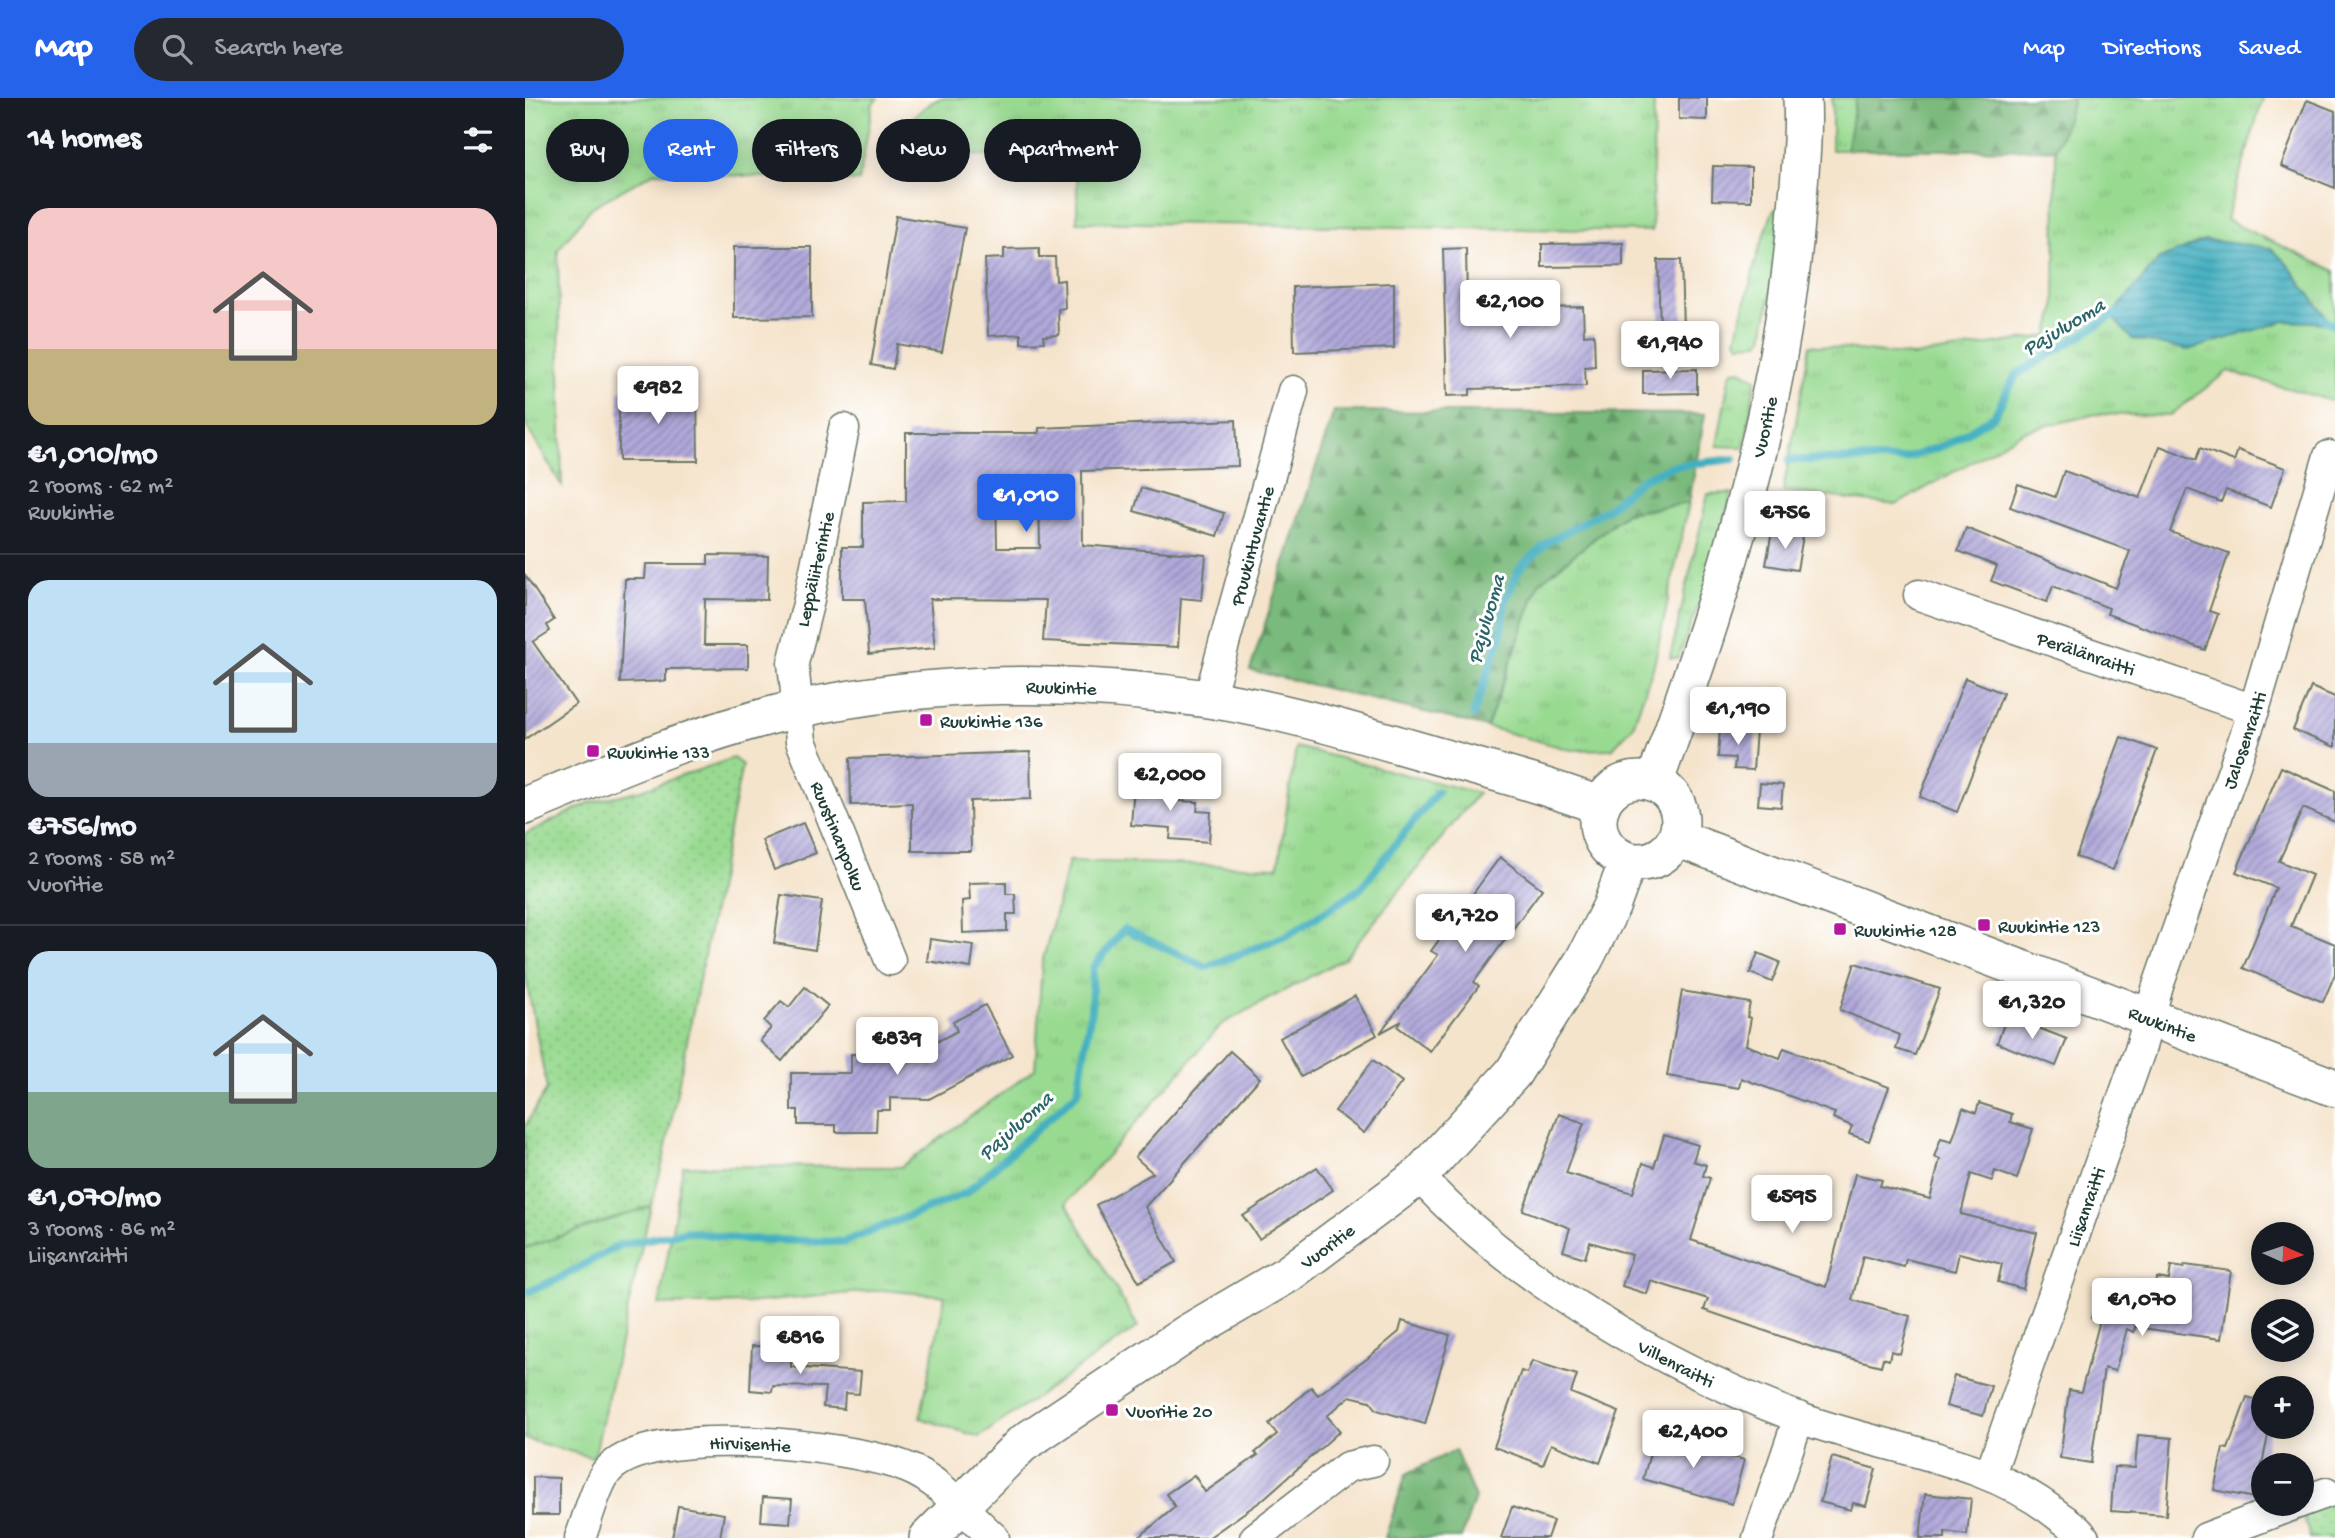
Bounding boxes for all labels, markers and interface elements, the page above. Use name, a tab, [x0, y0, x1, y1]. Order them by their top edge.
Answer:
search box	[134, 18, 624, 81]
text: Map	[35, 30, 92, 68]
icon: search	[158, 30, 196, 68]
text: Search here	[214, 34, 343, 65]
text: Map	[2023, 35, 2065, 64]
text: Directions	[2103, 35, 2201, 64]
text: Saved	[2239, 35, 2300, 64]
chip: Buy	[546, 119, 629, 182]
chip: Rent	[643, 119, 738, 182]
chip: Filters	[752, 119, 862, 182]
chip: New	[876, 119, 970, 182]
chip: Apartment	[984, 119, 1141, 182]
icon: filters	[459, 121, 497, 159]
text: 14 homes	[28, 123, 141, 158]
icon: home	[200, 253, 326, 379]
pin: €2,100	[1453, 280, 1567, 340]
text: €2,100	[1476, 289, 1544, 316]
water label: Pajuluoma	[2019, 294, 2111, 363]
pin: €1,940	[1613, 322, 1727, 381]
text: €1,940	[1637, 330, 1703, 357]
pin: €982	[617, 366, 699, 426]
text: €982	[633, 375, 683, 402]
street label: Vuoritie	[1749, 395, 1785, 461]
text: €1,010/mo	[28, 439, 158, 474]
text: 2 rooms · 62 m²	[28, 474, 173, 501]
pin: €1,010	[969, 474, 1083, 534]
text: €1,010	[993, 483, 1059, 510]
street label: Pruukintuvantie	[1227, 484, 1282, 610]
pin: €756	[1744, 491, 1826, 551]
text: €756	[1760, 500, 1810, 527]
text: Ruukintie	[28, 501, 114, 528]
street label: Leppäliiterintie	[793, 510, 842, 630]
water label: Pajuluoma	[1464, 571, 1513, 667]
icon: home	[200, 625, 326, 751]
street label: Perälänraitti	[2032, 628, 2137, 683]
street label: Ruukintie	[1026, 677, 1097, 702]
pin: €1,190	[1681, 688, 1795, 747]
street label: Jalosenraitti	[2219, 689, 2274, 793]
text: €1,190	[1706, 696, 1770, 723]
marker: Ruukintie 136	[918, 712, 934, 728]
place label: Ruukintie 136	[940, 712, 1043, 735]
marker: Ruukintie 133	[585, 743, 601, 759]
place label: Ruukintie 133	[607, 743, 710, 766]
pin: €2,000	[1113, 754, 1227, 813]
text: €2,000	[1134, 762, 1206, 789]
street label: Ruustinanpolku	[804, 779, 869, 895]
text: €756/mo	[28, 811, 137, 846]
text: 2 rooms · 58 m²	[28, 846, 175, 873]
text: Vuoritie	[28, 873, 103, 900]
pin: €1,720	[1408, 894, 1522, 954]
text: €1,720	[1432, 903, 1498, 930]
marker: Ruukintie 123	[1976, 917, 1992, 933]
place label: Ruukintie 123	[1998, 917, 2101, 940]
marker: Ruukintie 128	[1832, 921, 1848, 937]
place label: Ruukintie 128	[1854, 921, 1957, 944]
pin: €1,320	[1975, 982, 2089, 1041]
text: €1,320	[1999, 990, 2065, 1017]
icon: home	[200, 996, 326, 1122]
street label: Ruukintie	[2125, 1003, 2199, 1049]
pin: €839	[856, 1018, 938, 1077]
text: €839	[872, 1026, 922, 1053]
water label: Pajuluoma	[975, 1087, 1061, 1167]
street label: Liisanraitti	[2063, 1165, 2113, 1250]
pin: €595	[1751, 1176, 1833, 1235]
text: €1,070/mo	[28, 1182, 161, 1217]
text: €595	[1767, 1184, 1817, 1211]
text: 3 rooms · 86 m²	[28, 1217, 175, 1244]
street label: Vuoritie	[1296, 1220, 1361, 1276]
north arrow	[2251, 1222, 2313, 1284]
map controls	[2251, 1222, 2314, 1516]
text: Liisanraitti	[28, 1244, 128, 1271]
pin: €1,070	[2085, 1278, 2199, 1338]
text: €1,070	[2108, 1287, 2176, 1314]
button: layers	[2251, 1299, 2314, 1362]
pin: €816	[759, 1316, 841, 1376]
text: €816	[776, 1325, 824, 1352]
street label: Villenraitti	[1632, 1336, 1717, 1395]
button: +	[2251, 1376, 2314, 1439]
marker: Vuoritie 20	[1104, 1402, 1120, 1418]
place label: Vuoritie 20	[1125, 1402, 1213, 1425]
pin: €2,400	[1636, 1410, 1750, 1470]
text: €2,400	[1658, 1419, 1728, 1446]
street label: Hirvisentie	[709, 1434, 792, 1460]
button: −	[2251, 1453, 2314, 1516]

